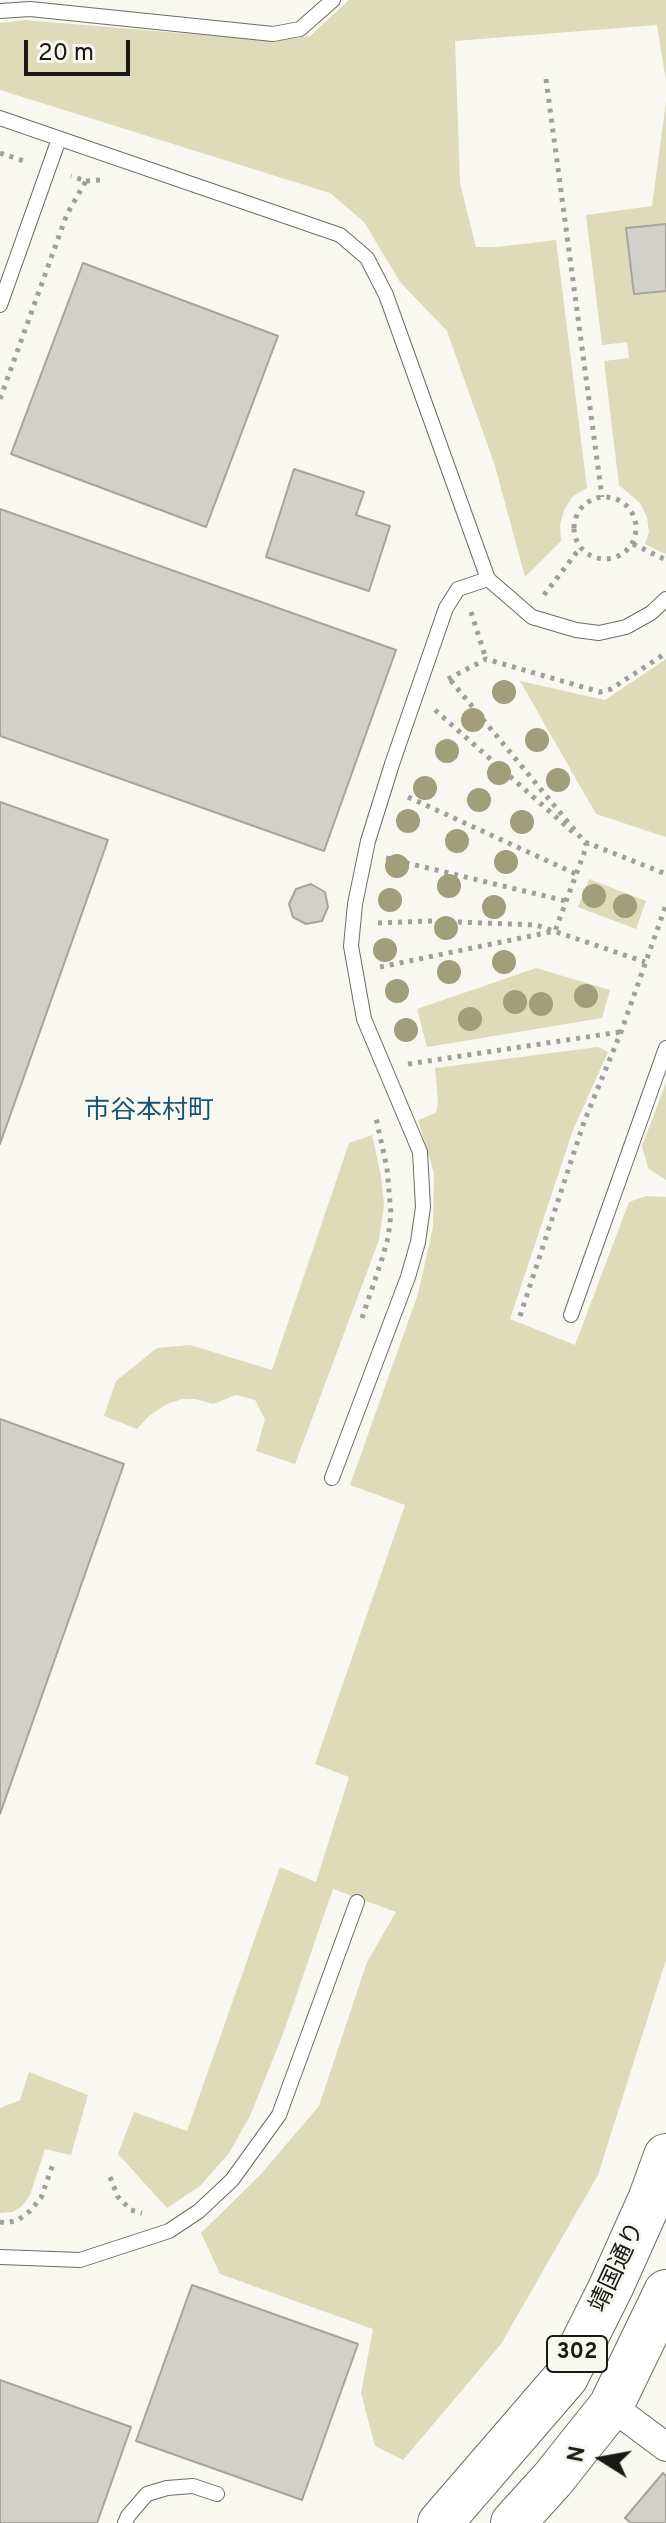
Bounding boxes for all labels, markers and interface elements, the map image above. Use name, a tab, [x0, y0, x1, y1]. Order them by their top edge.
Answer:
scale bar	[28, 24, 134, 74]
text: 20 m	[38, 39, 94, 69]
district label: 市谷本村町	[84, 1097, 214, 1129]
street label: 靖国通り	[586, 2218, 652, 2318]
road number: 302	[547, 2336, 607, 2372]
north arrow	[562, 2419, 642, 2499]
text: N	[563, 2444, 593, 2465]

